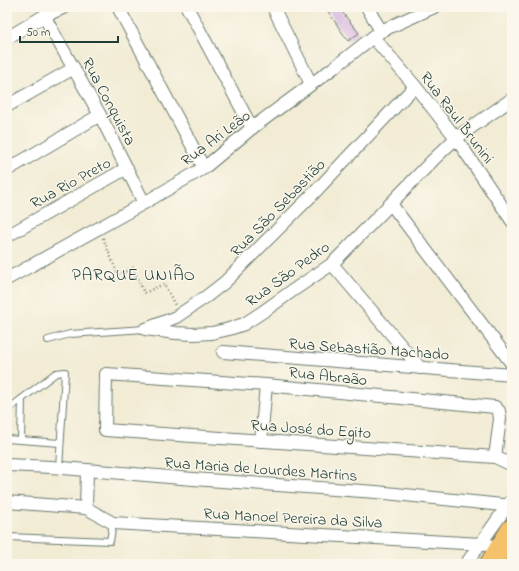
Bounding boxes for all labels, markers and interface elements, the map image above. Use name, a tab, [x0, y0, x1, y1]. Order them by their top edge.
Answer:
scale bar	[20, 18, 118, 44]
text: 50 m	[26, 24, 50, 42]
street label: Rua Conquista	[75, 54, 141, 150]
street label: Rua Raul Brunini	[414, 67, 499, 170]
street label: Rua Ari Leão	[176, 104, 256, 173]
street label: Rua Rio Preto	[26, 152, 116, 216]
street label: Rua São Sebastião	[225, 154, 332, 263]
street label: Rua São Pedro	[241, 236, 335, 313]
district label: PARQUE UNIÃO	[72, 263, 196, 288]
street label: Rua Sebastião Machado	[288, 332, 450, 368]
street label: Rua Abraão	[287, 361, 368, 393]
street label: Rua José do Egito	[250, 414, 372, 446]
street label: Rua Maria de Lourdes Martins	[163, 451, 358, 489]
street label: Rua Manoel Pereira da Silva	[203, 502, 383, 536]

